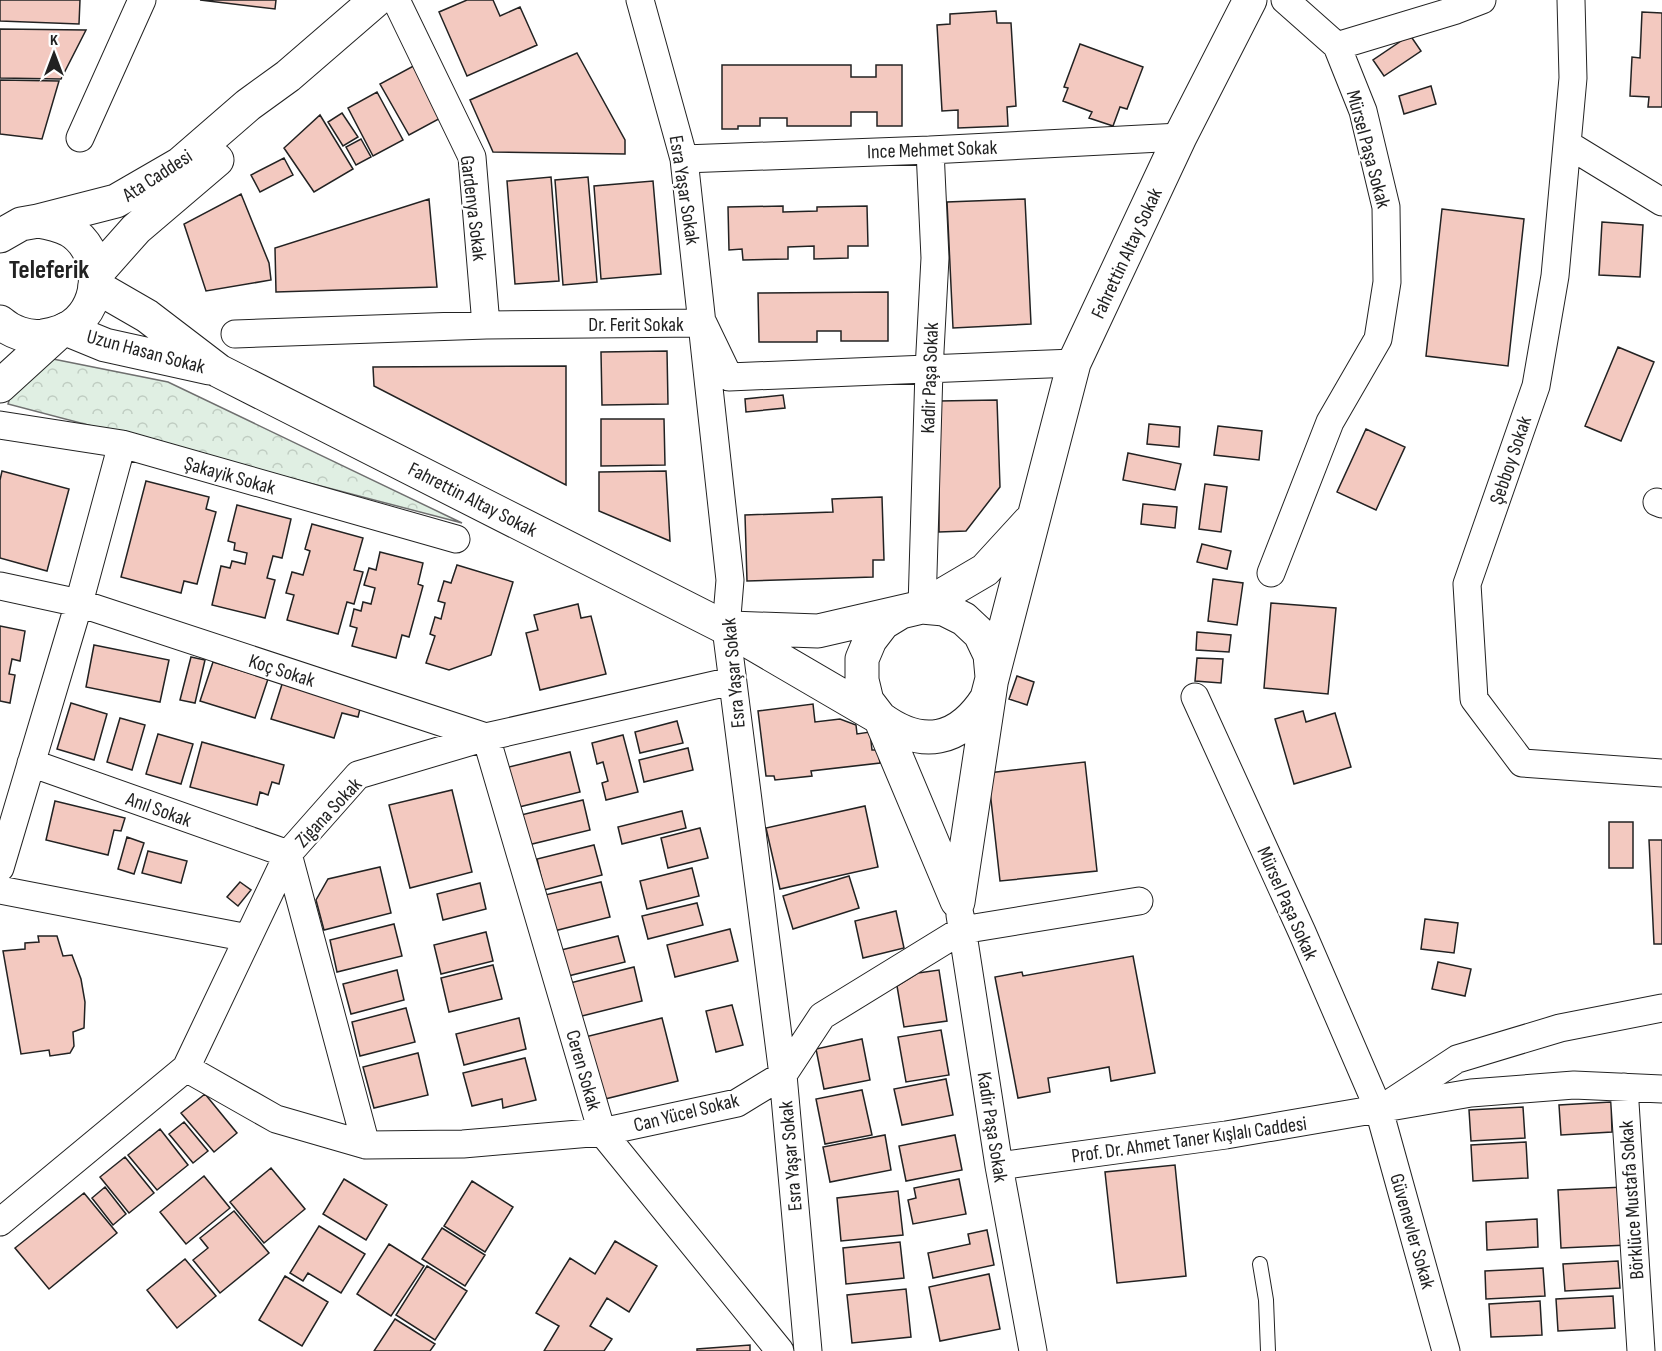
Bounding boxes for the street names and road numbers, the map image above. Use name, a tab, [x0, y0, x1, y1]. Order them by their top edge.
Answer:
street label: Mürsel Paşa Sokak	[1341, 87, 1395, 211]
street label: Esra Yaşar Sokak	[664, 134, 705, 247]
street label: Ince Mehmet Sokak	[867, 136, 998, 164]
street label: Ata Caddesi	[117, 144, 197, 208]
street label: Gardenya Sokak	[455, 154, 491, 263]
street label: Fahrettin Altay Sokak	[1086, 184, 1168, 323]
street label: Dr. Ferit Sokak	[588, 313, 684, 337]
street label: Kadir Paşa Sokak	[916, 322, 944, 434]
street label: Uzun Hasan Sokak	[84, 325, 208, 379]
street label: Şebboy Sokak	[1485, 413, 1537, 508]
street label: Şakayik Sokak	[181, 452, 278, 500]
street label: Fahrettin Altay Sokak	[404, 457, 541, 543]
street label: Esra Yaşar Sokak	[717, 616, 751, 729]
street label: Koç Sokak	[246, 649, 318, 693]
street label: Zigana Sokak	[290, 773, 367, 853]
street label: Anıl Sokak	[122, 787, 195, 833]
street label: Mürsel Paşa Sokak	[1251, 843, 1323, 964]
street label: Ceren Sokak	[560, 1027, 606, 1114]
street label: Kadir Paşa Sokak	[971, 1070, 1013, 1184]
street label: Can Yücel Sokak	[631, 1088, 742, 1138]
street label: Esra Yaşar Sokak	[774, 1099, 808, 1212]
street label: Prof. Dr. Ahmet Taner Kışlalı Caddesi	[1070, 1112, 1308, 1168]
street label: Börklüce Mustafa Sokak	[1614, 1119, 1650, 1280]
street label: Güvenevler Sokak	[1384, 1171, 1440, 1292]

